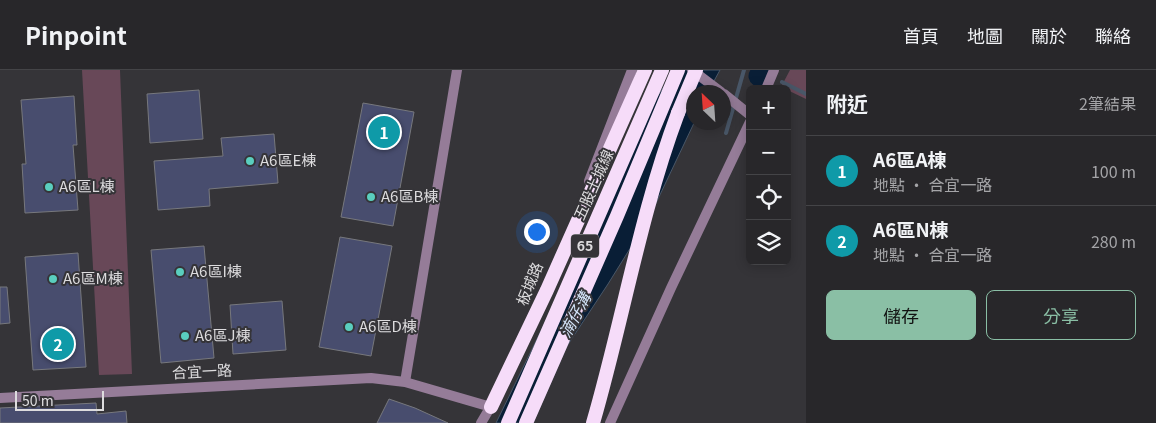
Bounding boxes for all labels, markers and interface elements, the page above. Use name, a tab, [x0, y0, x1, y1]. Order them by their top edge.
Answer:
text: Pinpoint	[25, 17, 127, 52]
text: 首頁	[903, 22, 939, 48]
text: 地圖	[967, 22, 1003, 48]
text: 關於	[1031, 22, 1067, 48]
text: 聯絡	[1095, 22, 1131, 48]
north arrow	[686, 85, 731, 130]
map controls	[746, 85, 791, 265]
button: +	[746, 85, 791, 130]
text: 附近	[826, 88, 868, 118]
text: 2筆結果	[1079, 91, 1136, 115]
pin: 1	[368, 113, 400, 151]
button: −	[746, 130, 791, 175]
text: A6區A棟	[873, 145, 947, 172]
street label: 五股土城線	[568, 146, 617, 223]
place label: A6區E棟	[260, 149, 316, 170]
marker: A6區E棟	[244, 155, 256, 167]
text: 1	[837, 159, 847, 183]
text: 100 m	[1091, 159, 1136, 183]
text: 地點 · 合宜一路	[873, 172, 992, 196]
place label: A6區L棟	[59, 175, 115, 196]
button: locate	[746, 175, 791, 220]
marker: A6區L棟	[43, 181, 55, 193]
place label: A6區B棟	[381, 185, 438, 206]
marker: A6區B棟	[365, 191, 377, 203]
text: A6區N棟	[873, 215, 949, 242]
your location	[524, 219, 550, 245]
button: layers	[746, 220, 791, 265]
text: 2	[837, 229, 847, 253]
text: 280 m	[1091, 229, 1136, 253]
road number: 65	[571, 235, 599, 258]
text: 地點 · 合宜一路	[873, 242, 992, 266]
street label: 板城路	[510, 259, 547, 308]
place label: A6區I棟	[190, 260, 242, 281]
marker: A6區I棟	[174, 266, 186, 278]
place label: A6區M棟	[63, 267, 123, 288]
marker: A6區M棟	[47, 273, 59, 285]
water label: 湳仔溝	[552, 286, 597, 341]
button: 儲存	[826, 290, 976, 340]
button: 分享	[986, 290, 1136, 340]
place label: A6區D棟	[359, 315, 417, 336]
marker: A6區D棟	[343, 321, 355, 333]
place label: A6區J棟	[195, 324, 250, 345]
pin: 2	[42, 325, 74, 363]
marker: A6區J棟	[179, 330, 191, 342]
street label: 合宜一路	[171, 358, 232, 383]
scale bar	[15, 388, 104, 411]
text: 50 m	[22, 390, 54, 410]

